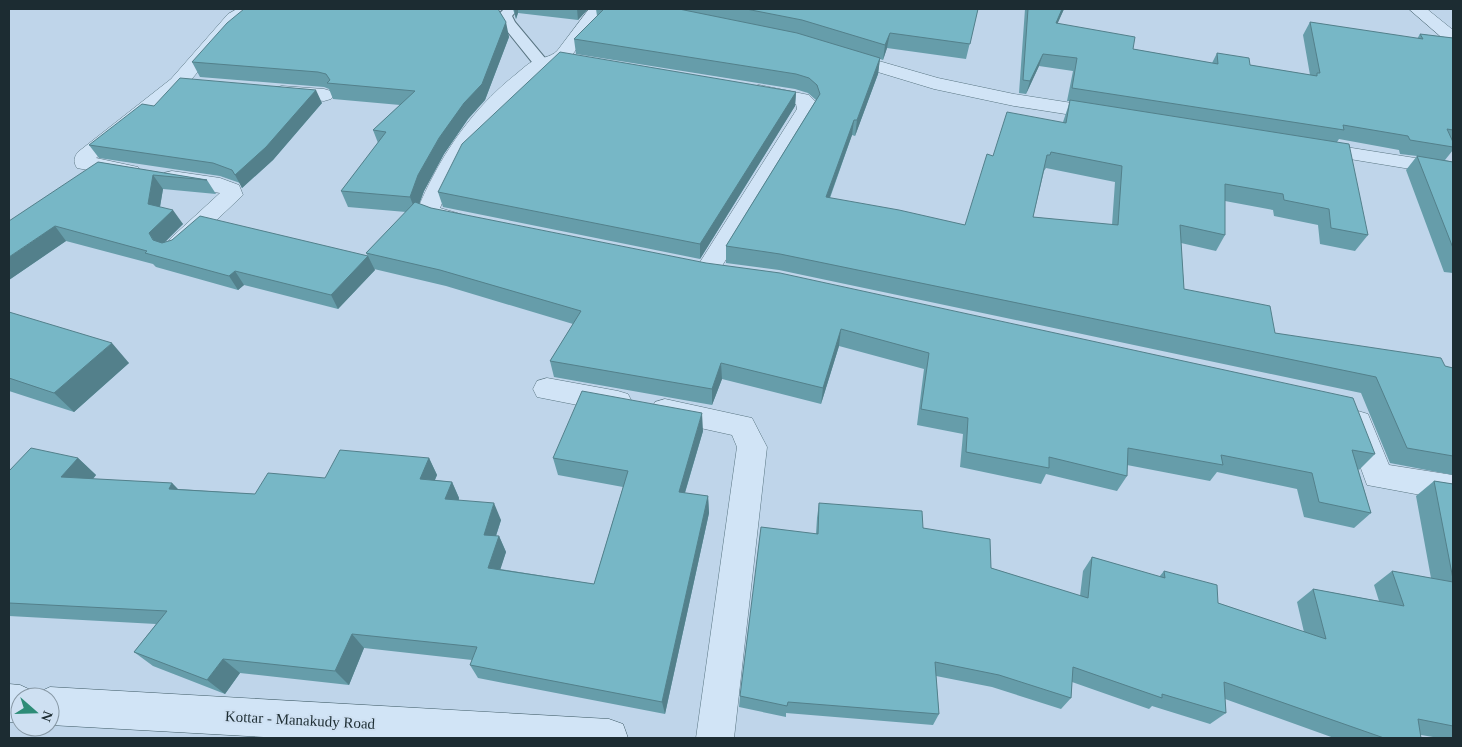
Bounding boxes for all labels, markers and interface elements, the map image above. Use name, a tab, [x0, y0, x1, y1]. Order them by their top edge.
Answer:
north arrow	[10, 687, 60, 737]
street label: Kottar - Manakudy Road	[224, 708, 376, 732]
text: N	[38, 709, 56, 724]

